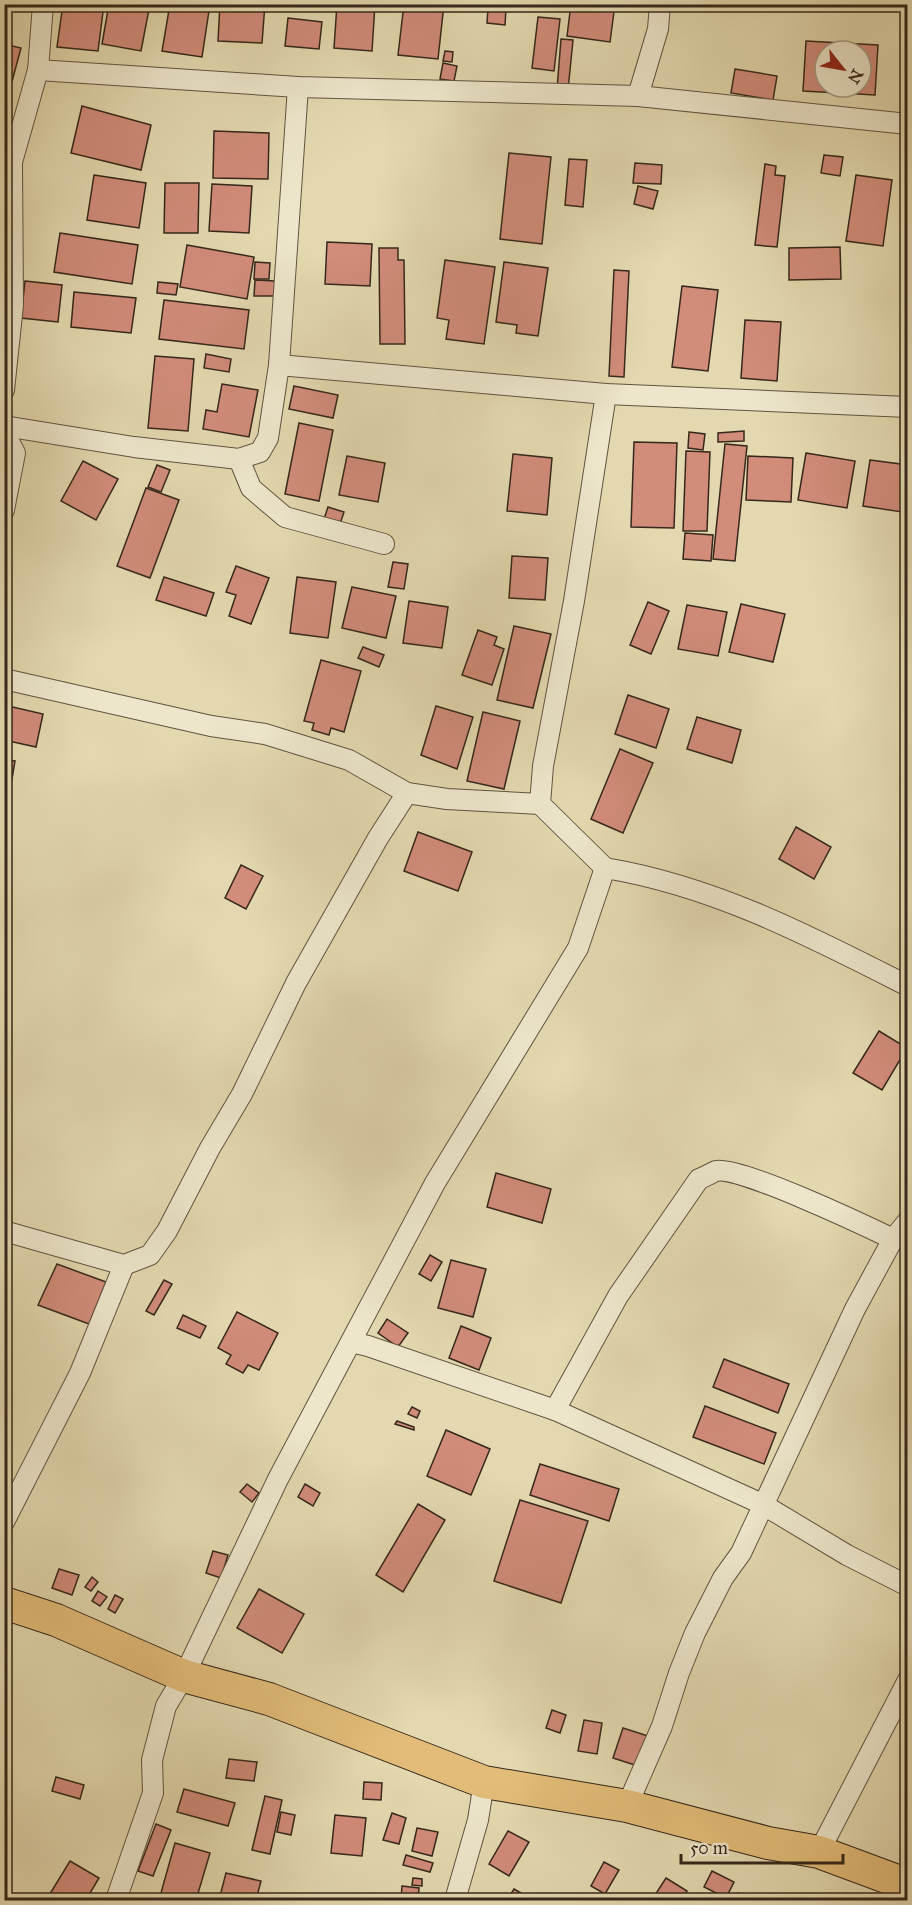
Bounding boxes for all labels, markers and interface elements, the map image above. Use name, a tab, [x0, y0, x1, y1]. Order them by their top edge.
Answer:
north arrow	[813, 39, 873, 99]
text: N	[844, 66, 867, 88]
scale bar	[681, 1827, 843, 1865]
text: 50 m	[690, 1837, 728, 1859]

